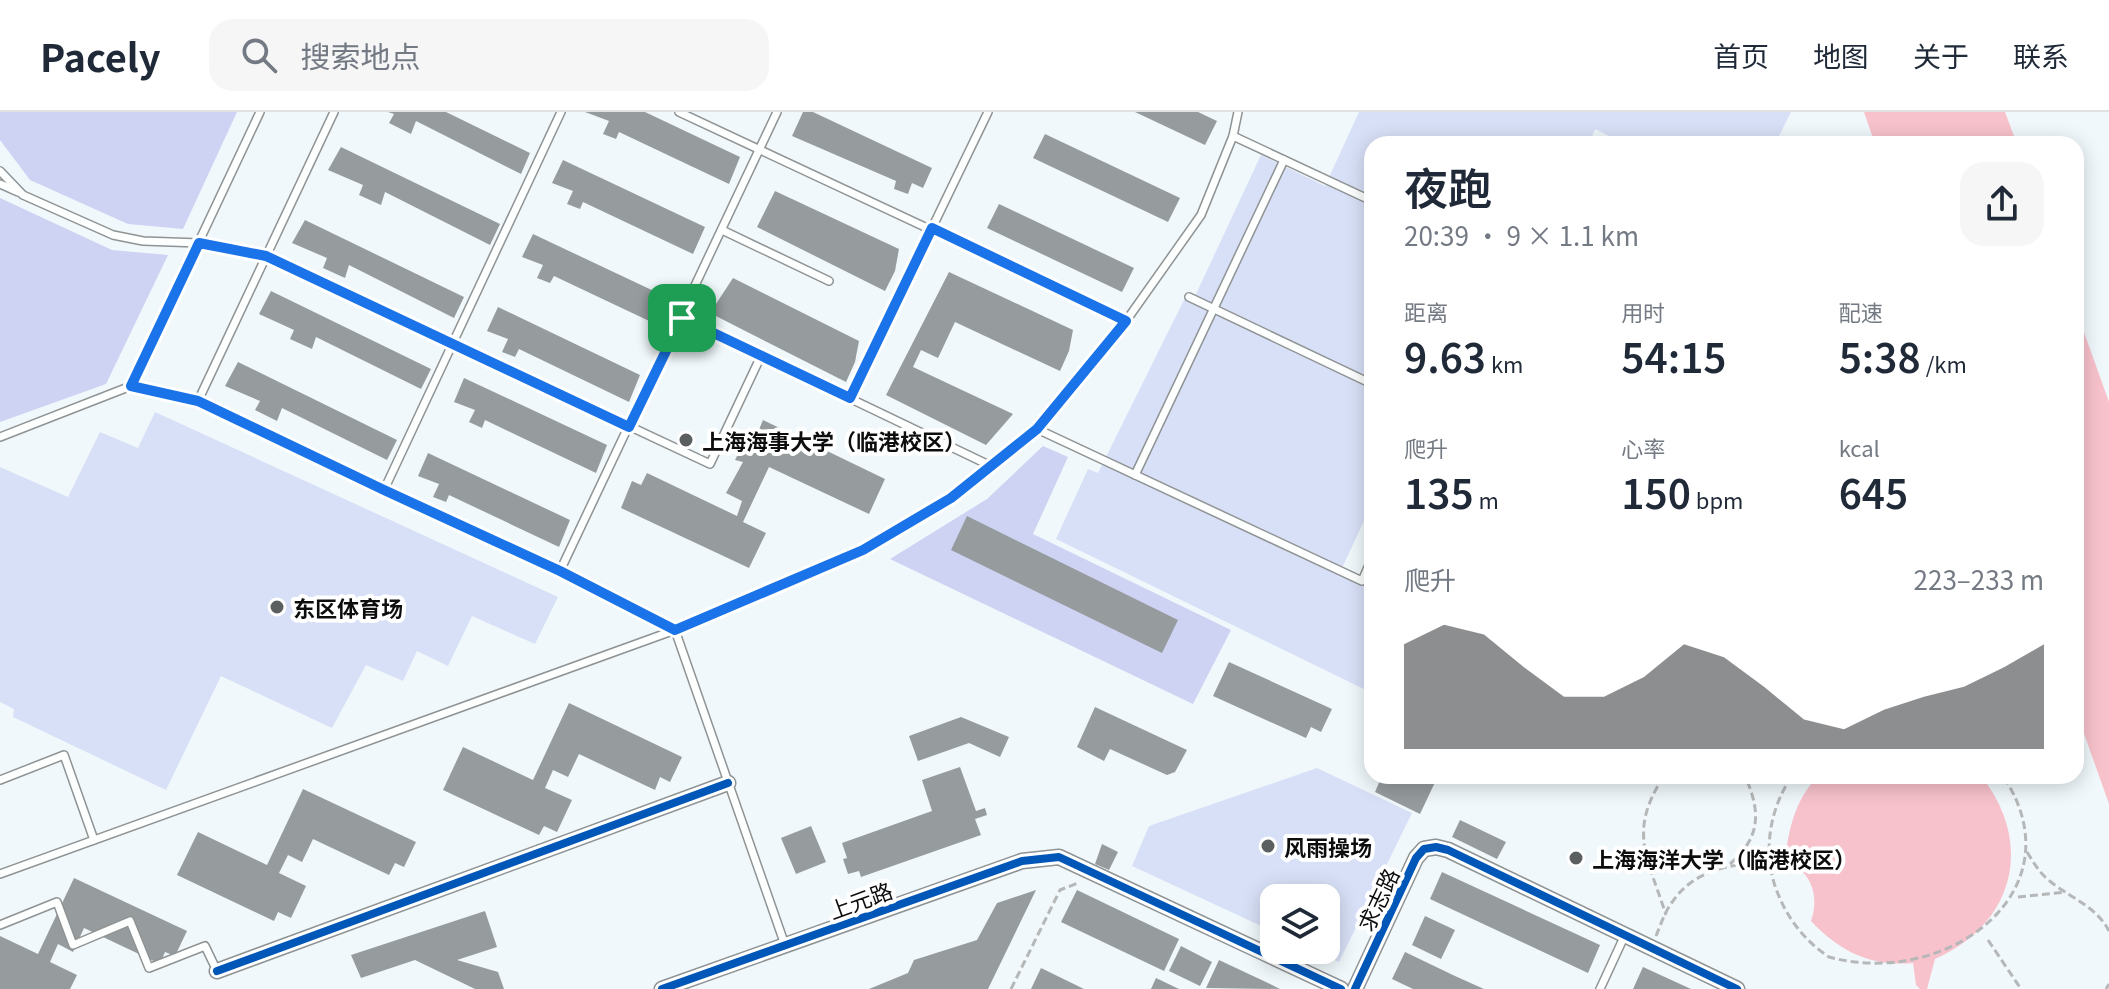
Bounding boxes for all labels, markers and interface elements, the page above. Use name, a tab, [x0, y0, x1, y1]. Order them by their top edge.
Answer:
search box	[209, 19, 769, 91]
text: Pacely	[40, 28, 161, 83]
icon: search	[237, 33, 281, 77]
text: 搜索地点	[301, 33, 421, 77]
text: 首页	[1713, 35, 1769, 75]
text: 地图	[1813, 35, 1869, 75]
text: 关于	[1913, 35, 1969, 75]
text: 联系	[2013, 35, 2069, 75]
text: 夜跑	[1404, 154, 1492, 218]
button: share	[1960, 162, 2044, 246]
text: 20:39 · 9 × 1.1 km	[1404, 216, 1639, 253]
pin	[648, 284, 716, 352]
text: 距离	[1404, 295, 1448, 327]
text: 用时	[1621, 295, 1665, 327]
text: 配速	[1839, 295, 1883, 327]
icon: arrive	[660, 296, 704, 340]
text: 9.63	[1404, 327, 1486, 385]
text: 54:15	[1621, 327, 1727, 385]
text: 5:38	[1839, 327, 1921, 385]
text: km	[1486, 347, 1524, 379]
text: /km	[1921, 347, 1967, 379]
place label: 上海海事大学（临港校区）	[702, 424, 966, 456]
marker: 上海海事大学（临港校区）	[677, 431, 695, 449]
text: 爬升	[1404, 431, 1448, 463]
text: 心率	[1621, 431, 1665, 463]
text: kcal	[1839, 431, 1880, 463]
text: 135	[1404, 463, 1474, 521]
text: 150	[1621, 463, 1691, 521]
text: 645	[1839, 463, 1908, 521]
text: m	[1474, 483, 1499, 515]
text: bpm	[1691, 483, 1743, 515]
text: 爬升	[1404, 560, 1456, 597]
text: 223–233 m	[1914, 560, 2044, 597]
place label: 东区体育场	[293, 591, 403, 623]
marker: 东区体育场	[268, 598, 286, 616]
place label: 风雨操场	[1284, 830, 1372, 862]
marker: 风雨操场	[1259, 837, 1277, 855]
place label: 上海海洋大学（临港校区）	[1592, 842, 1856, 874]
marker: 上海海洋大学（临港校区）	[1567, 849, 1585, 867]
street label: 求志路	[1349, 862, 1405, 936]
street label: 上元路	[824, 873, 896, 925]
map controls	[1260, 884, 1340, 964]
button: layers	[1260, 884, 1340, 964]

